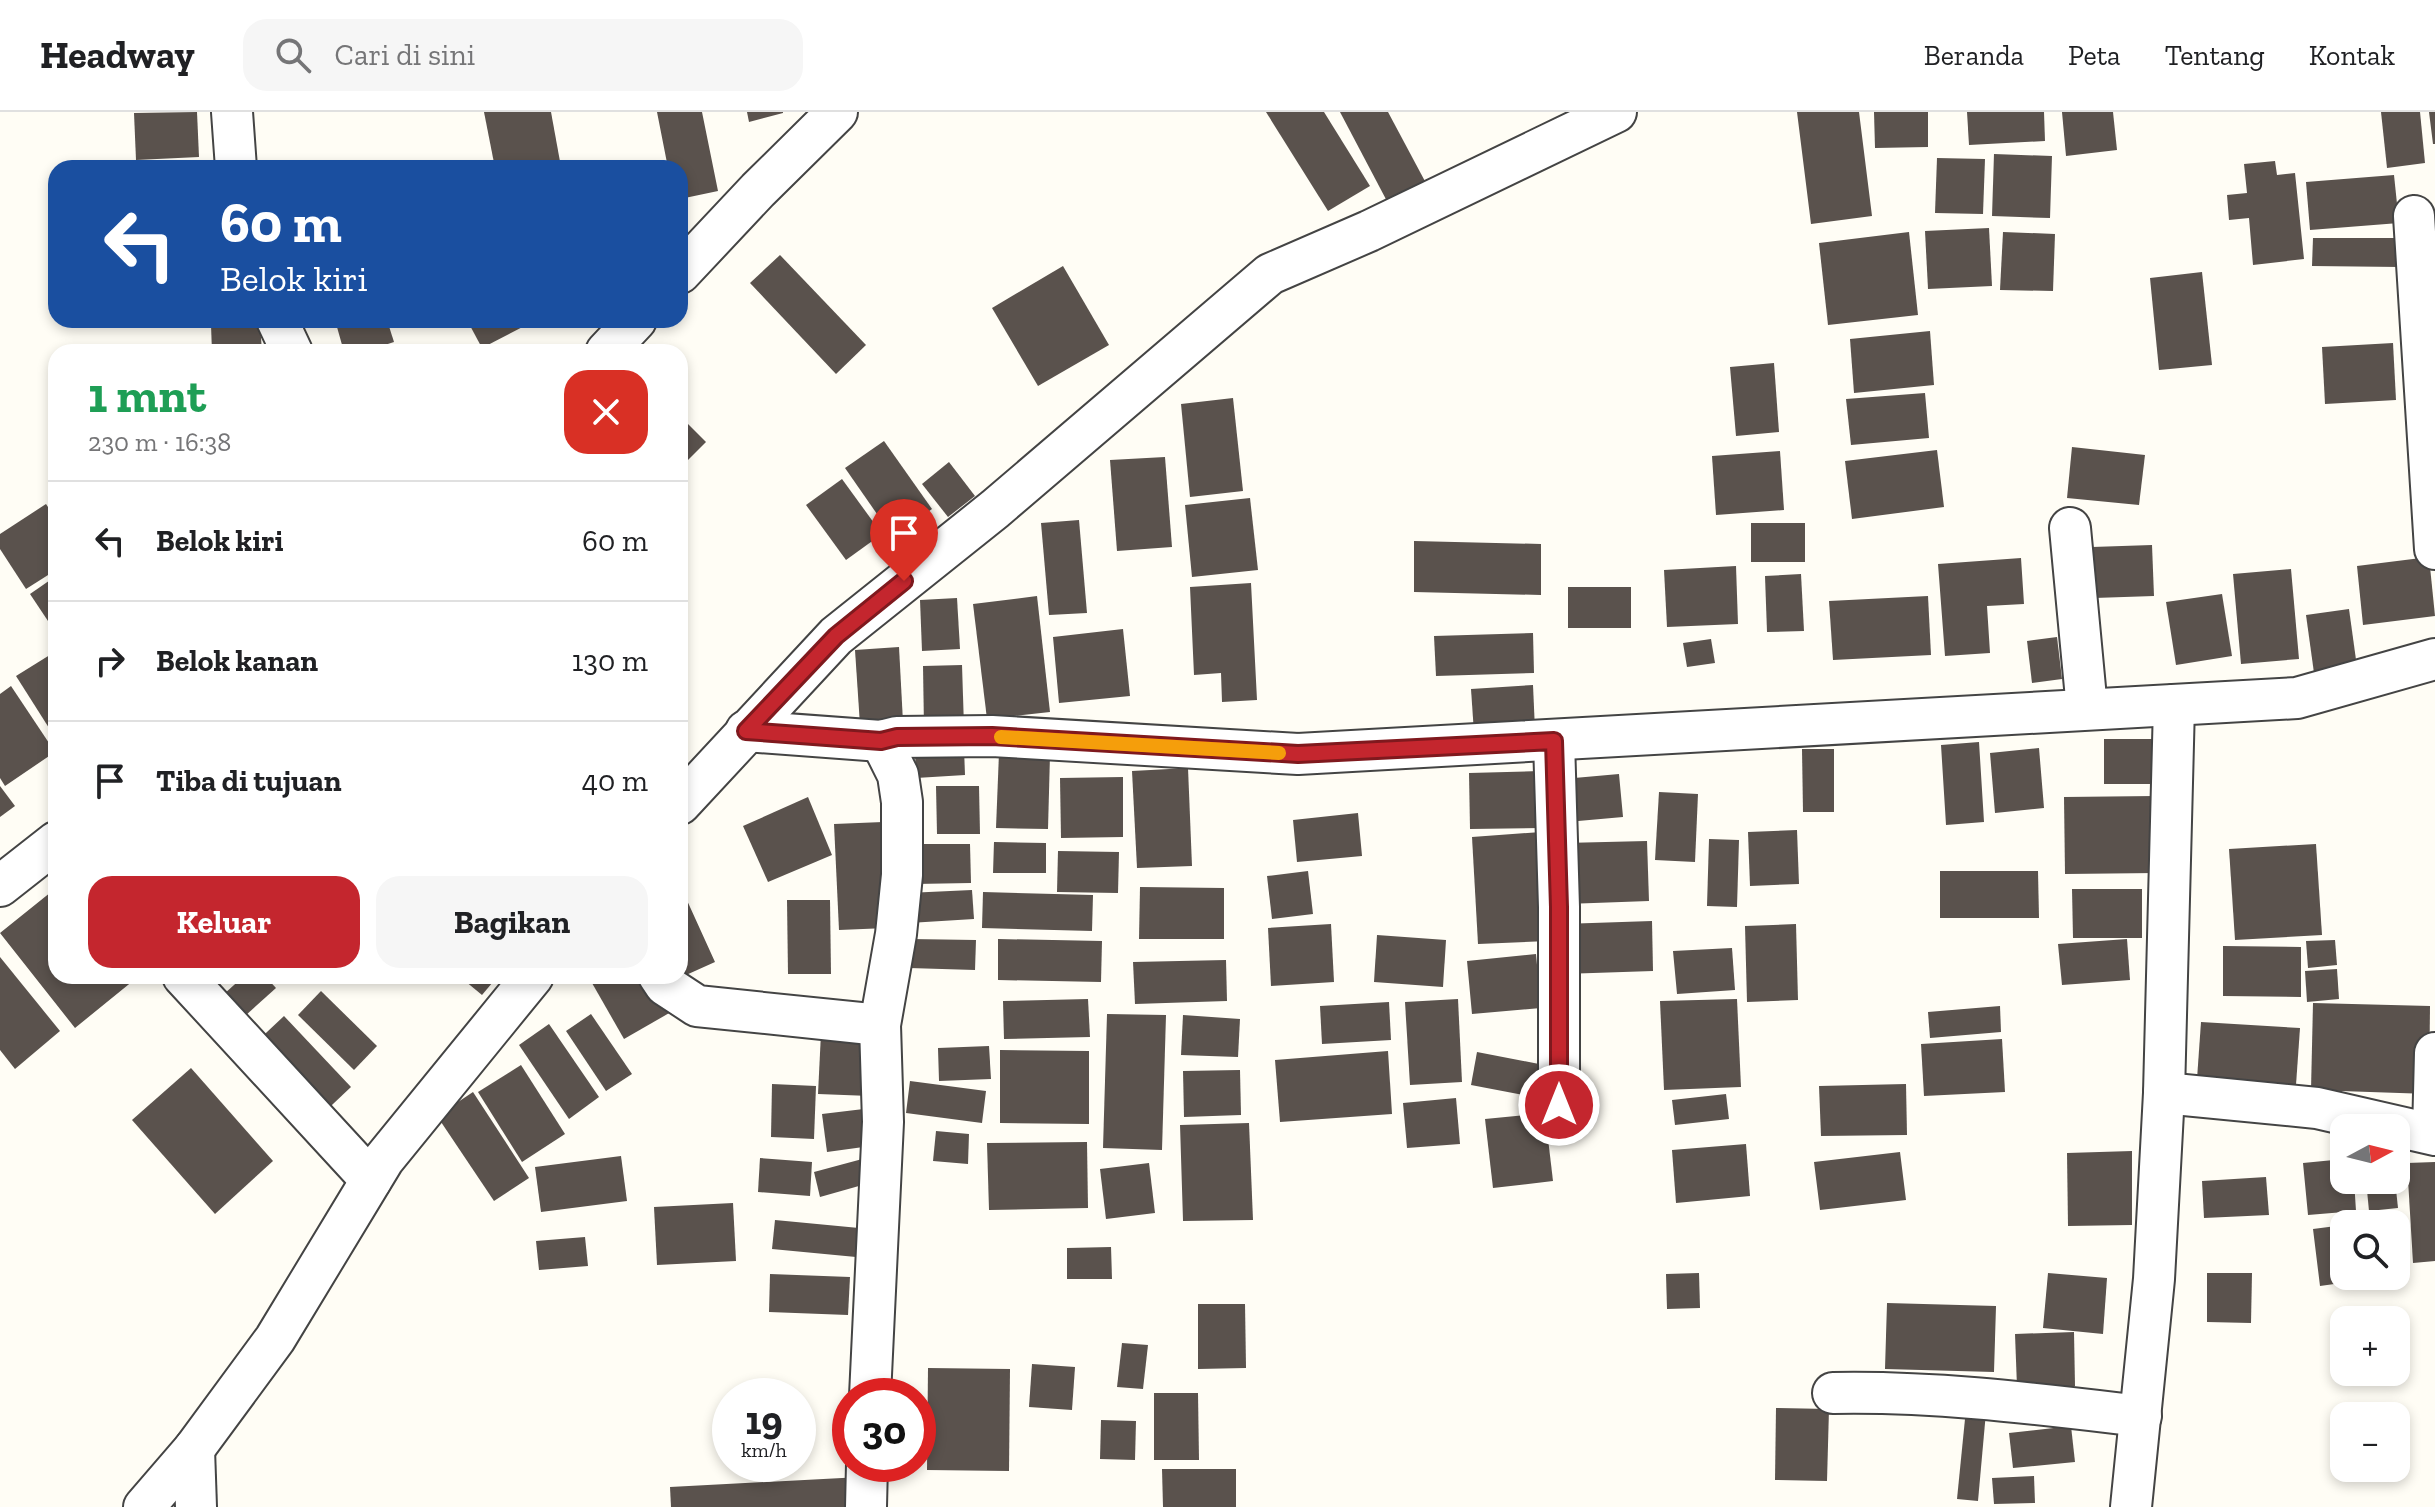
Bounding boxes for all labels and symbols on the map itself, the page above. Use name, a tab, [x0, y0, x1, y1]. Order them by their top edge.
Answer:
pin	[870, 499, 938, 581]
position arrow	[1517, 1063, 1601, 1147]
north arrow	[2330, 1114, 2410, 1194]
speed limit sign: 30	[832, 1378, 936, 1482]

